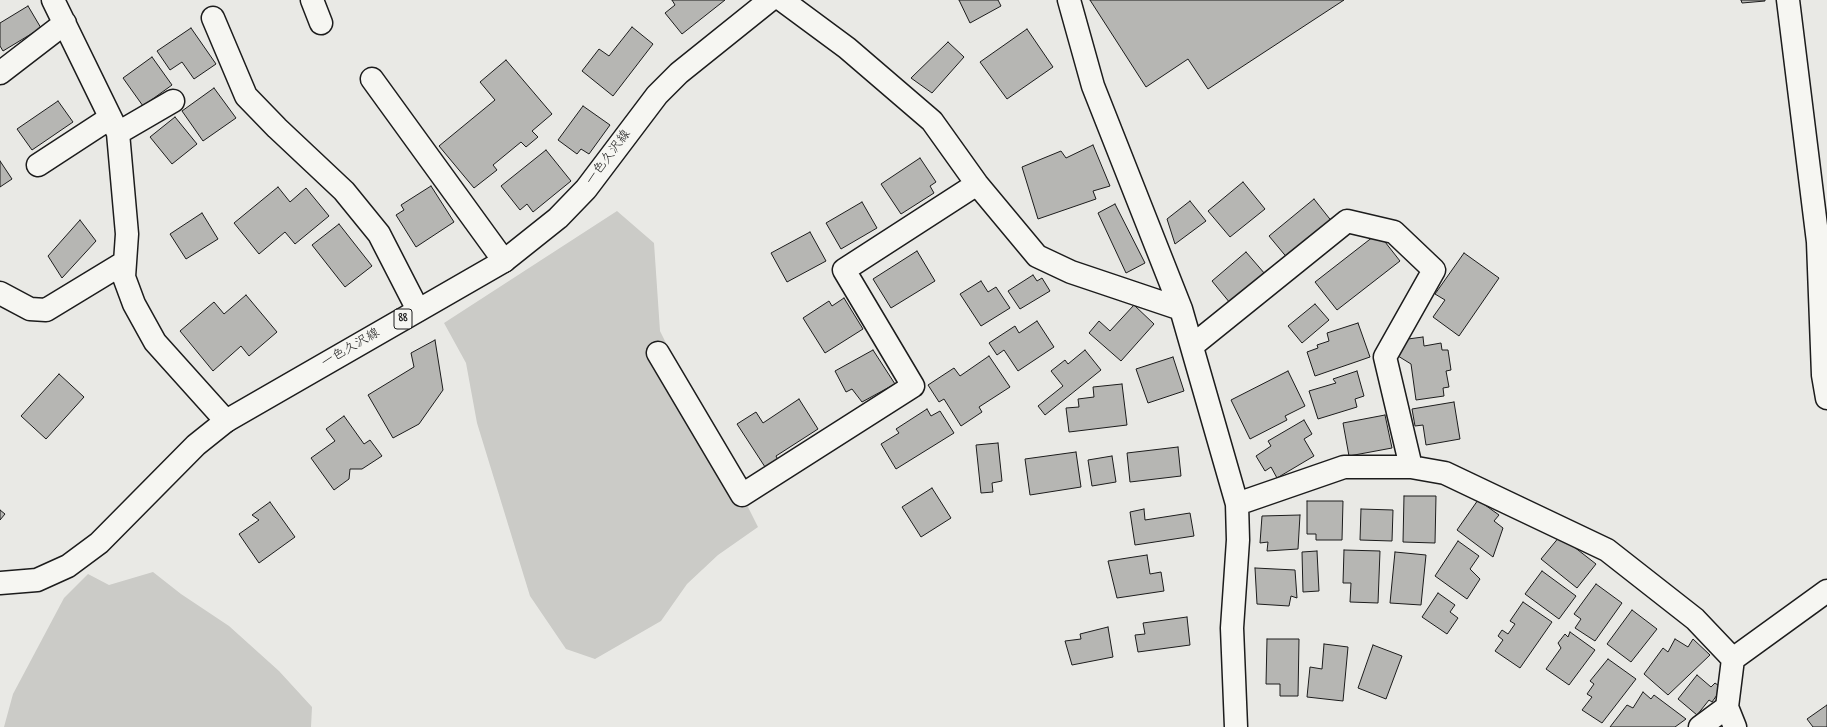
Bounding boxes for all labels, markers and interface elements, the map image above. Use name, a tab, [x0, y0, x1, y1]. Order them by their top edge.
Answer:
street label: 一色久沢線	[583, 127, 635, 189]
road number: 88	[394, 309, 412, 329]
street label: 一色久沢線	[319, 326, 383, 372]

